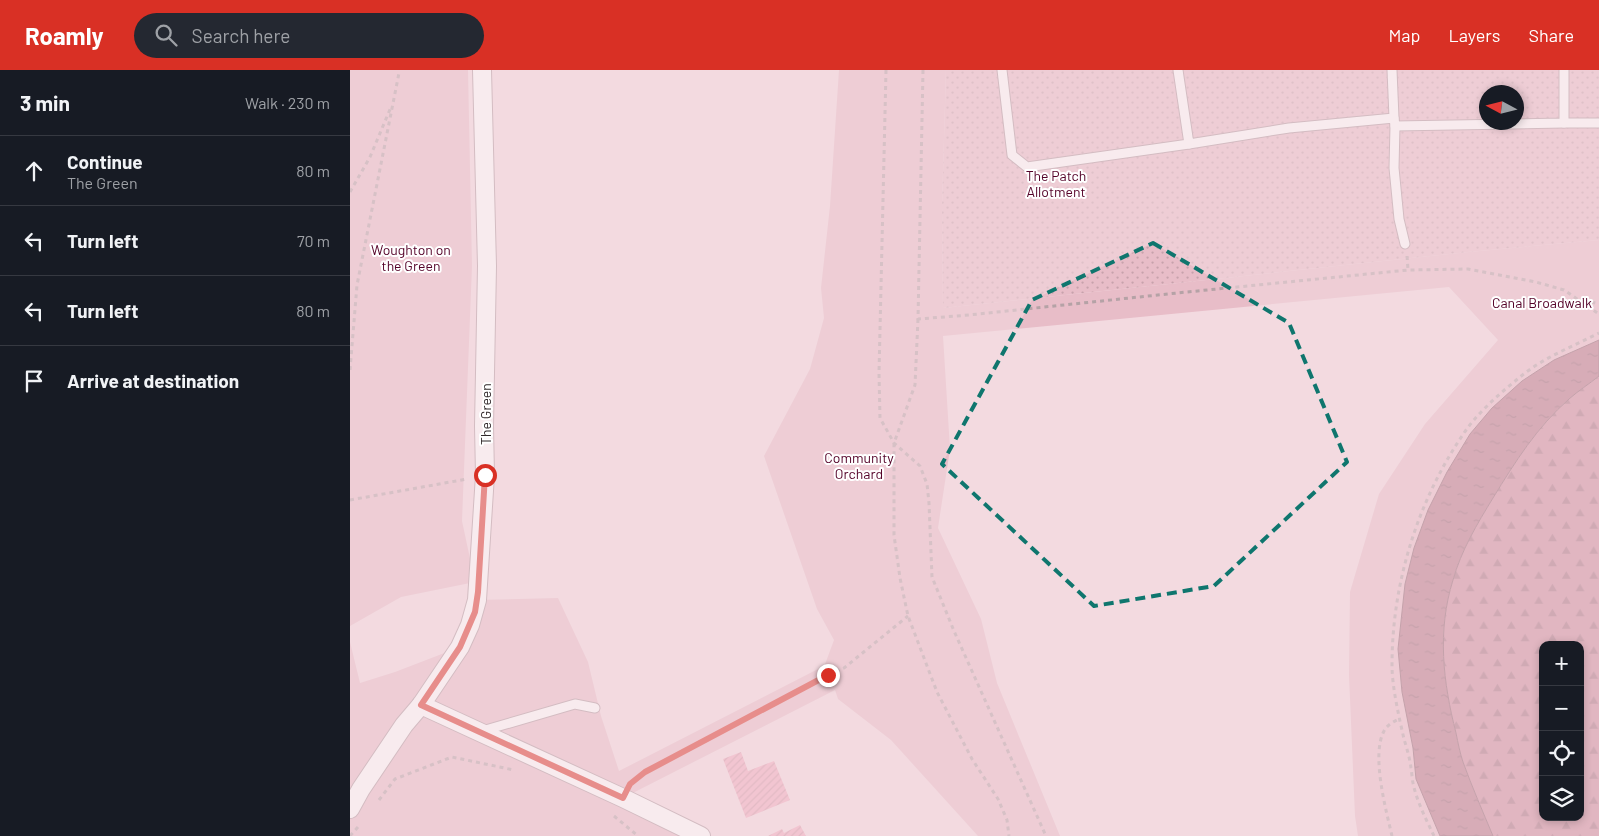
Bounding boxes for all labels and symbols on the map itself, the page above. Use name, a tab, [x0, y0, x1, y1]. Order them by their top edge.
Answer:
north arrow	[1479, 85, 1524, 130]
park label: The Patch Allotment	[1026, 167, 1086, 200]
park label: Woughton on the Green	[371, 241, 451, 274]
park label: Canal Broadwalk	[1492, 294, 1592, 311]
street label: The Green	[477, 383, 494, 445]
park label: Community Orchard	[824, 449, 894, 482]
route start	[474, 464, 497, 487]
route end	[817, 664, 840, 687]

